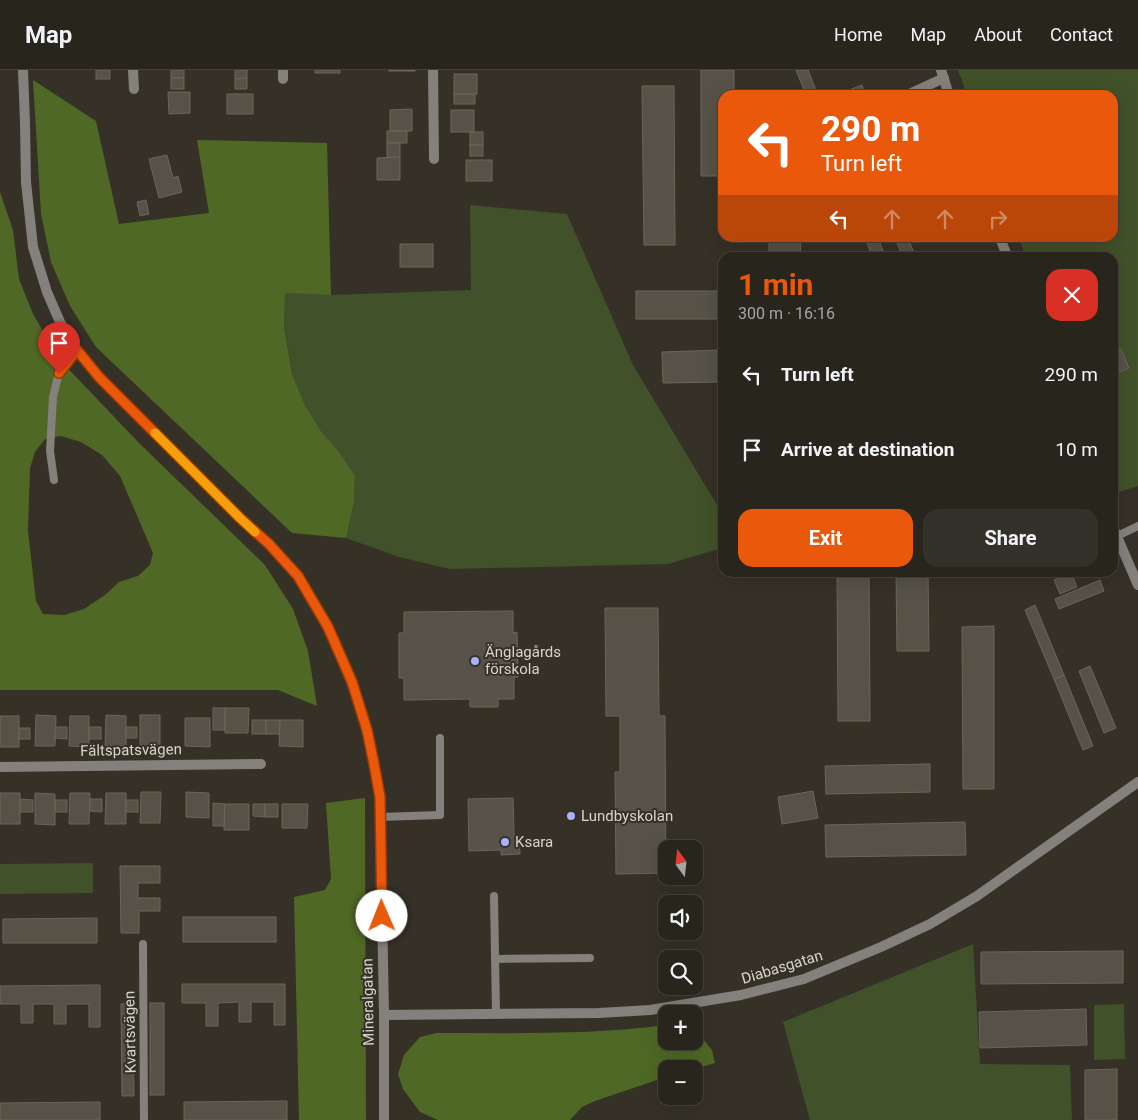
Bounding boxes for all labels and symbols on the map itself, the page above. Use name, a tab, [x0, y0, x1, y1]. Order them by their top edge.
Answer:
pin	[38, 322, 80, 373]
place label: Änglagårds förskola	[485, 643, 561, 678]
marker: Änglagårds förskola	[469, 655, 481, 667]
street label: Fältspatsvägen	[80, 740, 182, 760]
place label: Lundbyskolan	[581, 807, 673, 825]
marker: Lundbyskolan	[565, 810, 577, 822]
place label: Ksara	[515, 833, 553, 851]
marker: Ksara	[499, 836, 511, 848]
north arrow	[658, 840, 702, 885]
position arrow	[355, 889, 407, 941]
street label: Diabasgatan	[739, 946, 825, 988]
street label: Mineralgatan	[358, 958, 378, 1046]
street label: Kvartsvägen	[120, 991, 140, 1073]

